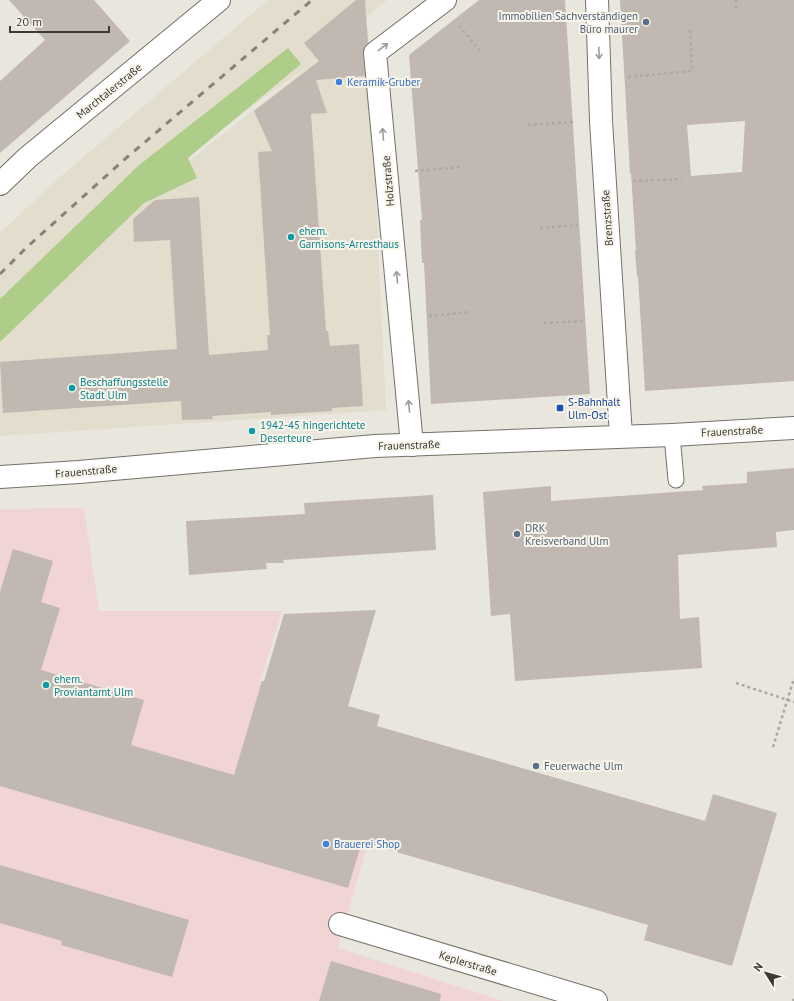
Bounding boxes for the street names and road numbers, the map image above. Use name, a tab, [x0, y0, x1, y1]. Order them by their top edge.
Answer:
street label: Marchtalerstraße	[73, 60, 145, 122]
street label: Holzstraße	[379, 155, 397, 207]
street label: Brenzstraße	[598, 189, 616, 247]
street label: Frauenstraße	[701, 422, 764, 440]
street label: Frauenstraße	[378, 437, 441, 453]
street label: Frauenstraße	[54, 461, 118, 481]
street label: Keplerstraße	[437, 948, 499, 979]

